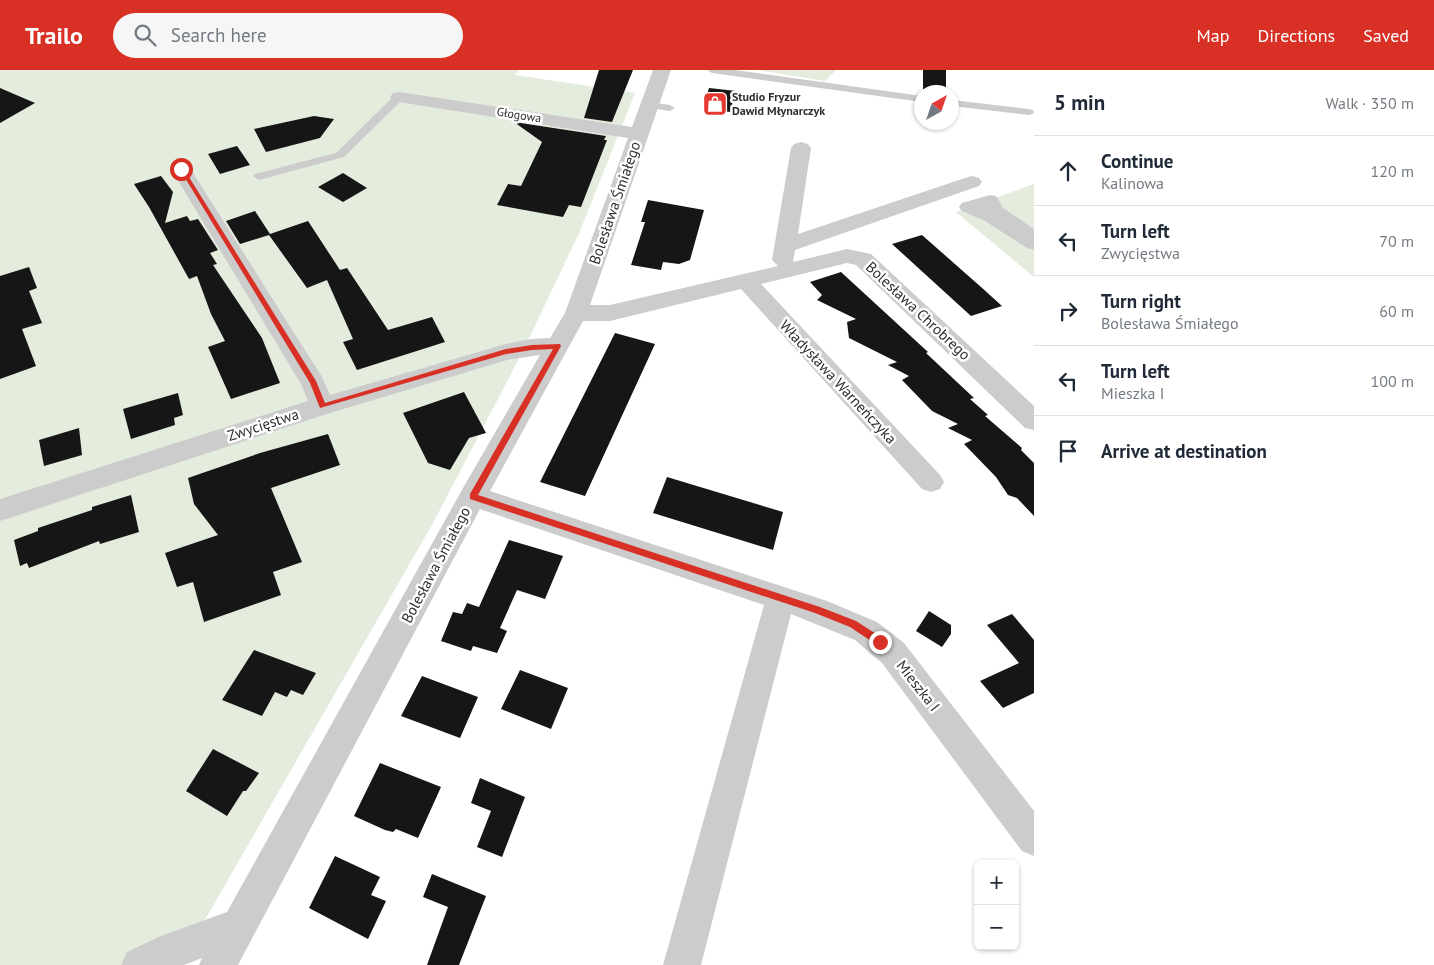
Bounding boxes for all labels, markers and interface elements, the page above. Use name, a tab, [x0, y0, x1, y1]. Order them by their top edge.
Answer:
search box	[113, 13, 463, 58]
text: Trailo	[25, 20, 83, 51]
icon: search	[131, 21, 159, 49]
text: Search here	[171, 23, 267, 47]
text: Map	[1197, 24, 1229, 47]
text: Directions	[1257, 24, 1335, 47]
text: Saved	[1363, 24, 1409, 47]
north arrow	[914, 85, 959, 130]
place label: Studio Fryzur Dawid Młynarczyk	[732, 89, 825, 118]
text: 5 min	[1054, 89, 1105, 116]
shop icon: Studio Fryzur Dawid Młynarczyk	[702, 91, 728, 117]
text: Walk · 350 m	[1325, 93, 1414, 113]
street label: Głogowa	[496, 104, 542, 125]
street label: Bolesława Śmiałego	[585, 139, 645, 267]
text: Continue	[1101, 149, 1173, 173]
icon: ahead	[1054, 157, 1082, 185]
route start	[170, 158, 193, 181]
text: 120 m	[1371, 161, 1414, 181]
text: Kalinowa	[1101, 173, 1164, 193]
text: Turn left	[1101, 219, 1170, 243]
icon: left	[1054, 227, 1082, 255]
text: 70 m	[1379, 231, 1414, 251]
text: Zwycięstwa	[1101, 243, 1180, 263]
street label: Bolesława Chrobrego	[862, 257, 975, 364]
text: Turn right	[1101, 289, 1181, 313]
icon: right	[1054, 297, 1082, 325]
text: 60 m	[1379, 301, 1414, 321]
text: Bolesława Śmiałego	[1101, 313, 1239, 333]
street label: Władysława Warneńczyka	[776, 316, 901, 448]
text: Turn left	[1101, 359, 1170, 383]
icon: left	[1054, 367, 1082, 395]
text: 100 m	[1371, 371, 1414, 391]
text: Mieszka I	[1101, 383, 1165, 403]
street label: Zwycięstwa	[225, 404, 301, 445]
icon: arrive	[1054, 437, 1082, 465]
text: Arrive at destination	[1101, 439, 1267, 463]
street label: Bolesława Śmiałego	[397, 503, 474, 626]
route end	[869, 631, 892, 654]
street label: Mieszka I	[893, 656, 944, 715]
map controls	[974, 860, 1019, 950]
button: +	[974, 860, 1019, 905]
button: −	[974, 905, 1019, 950]

